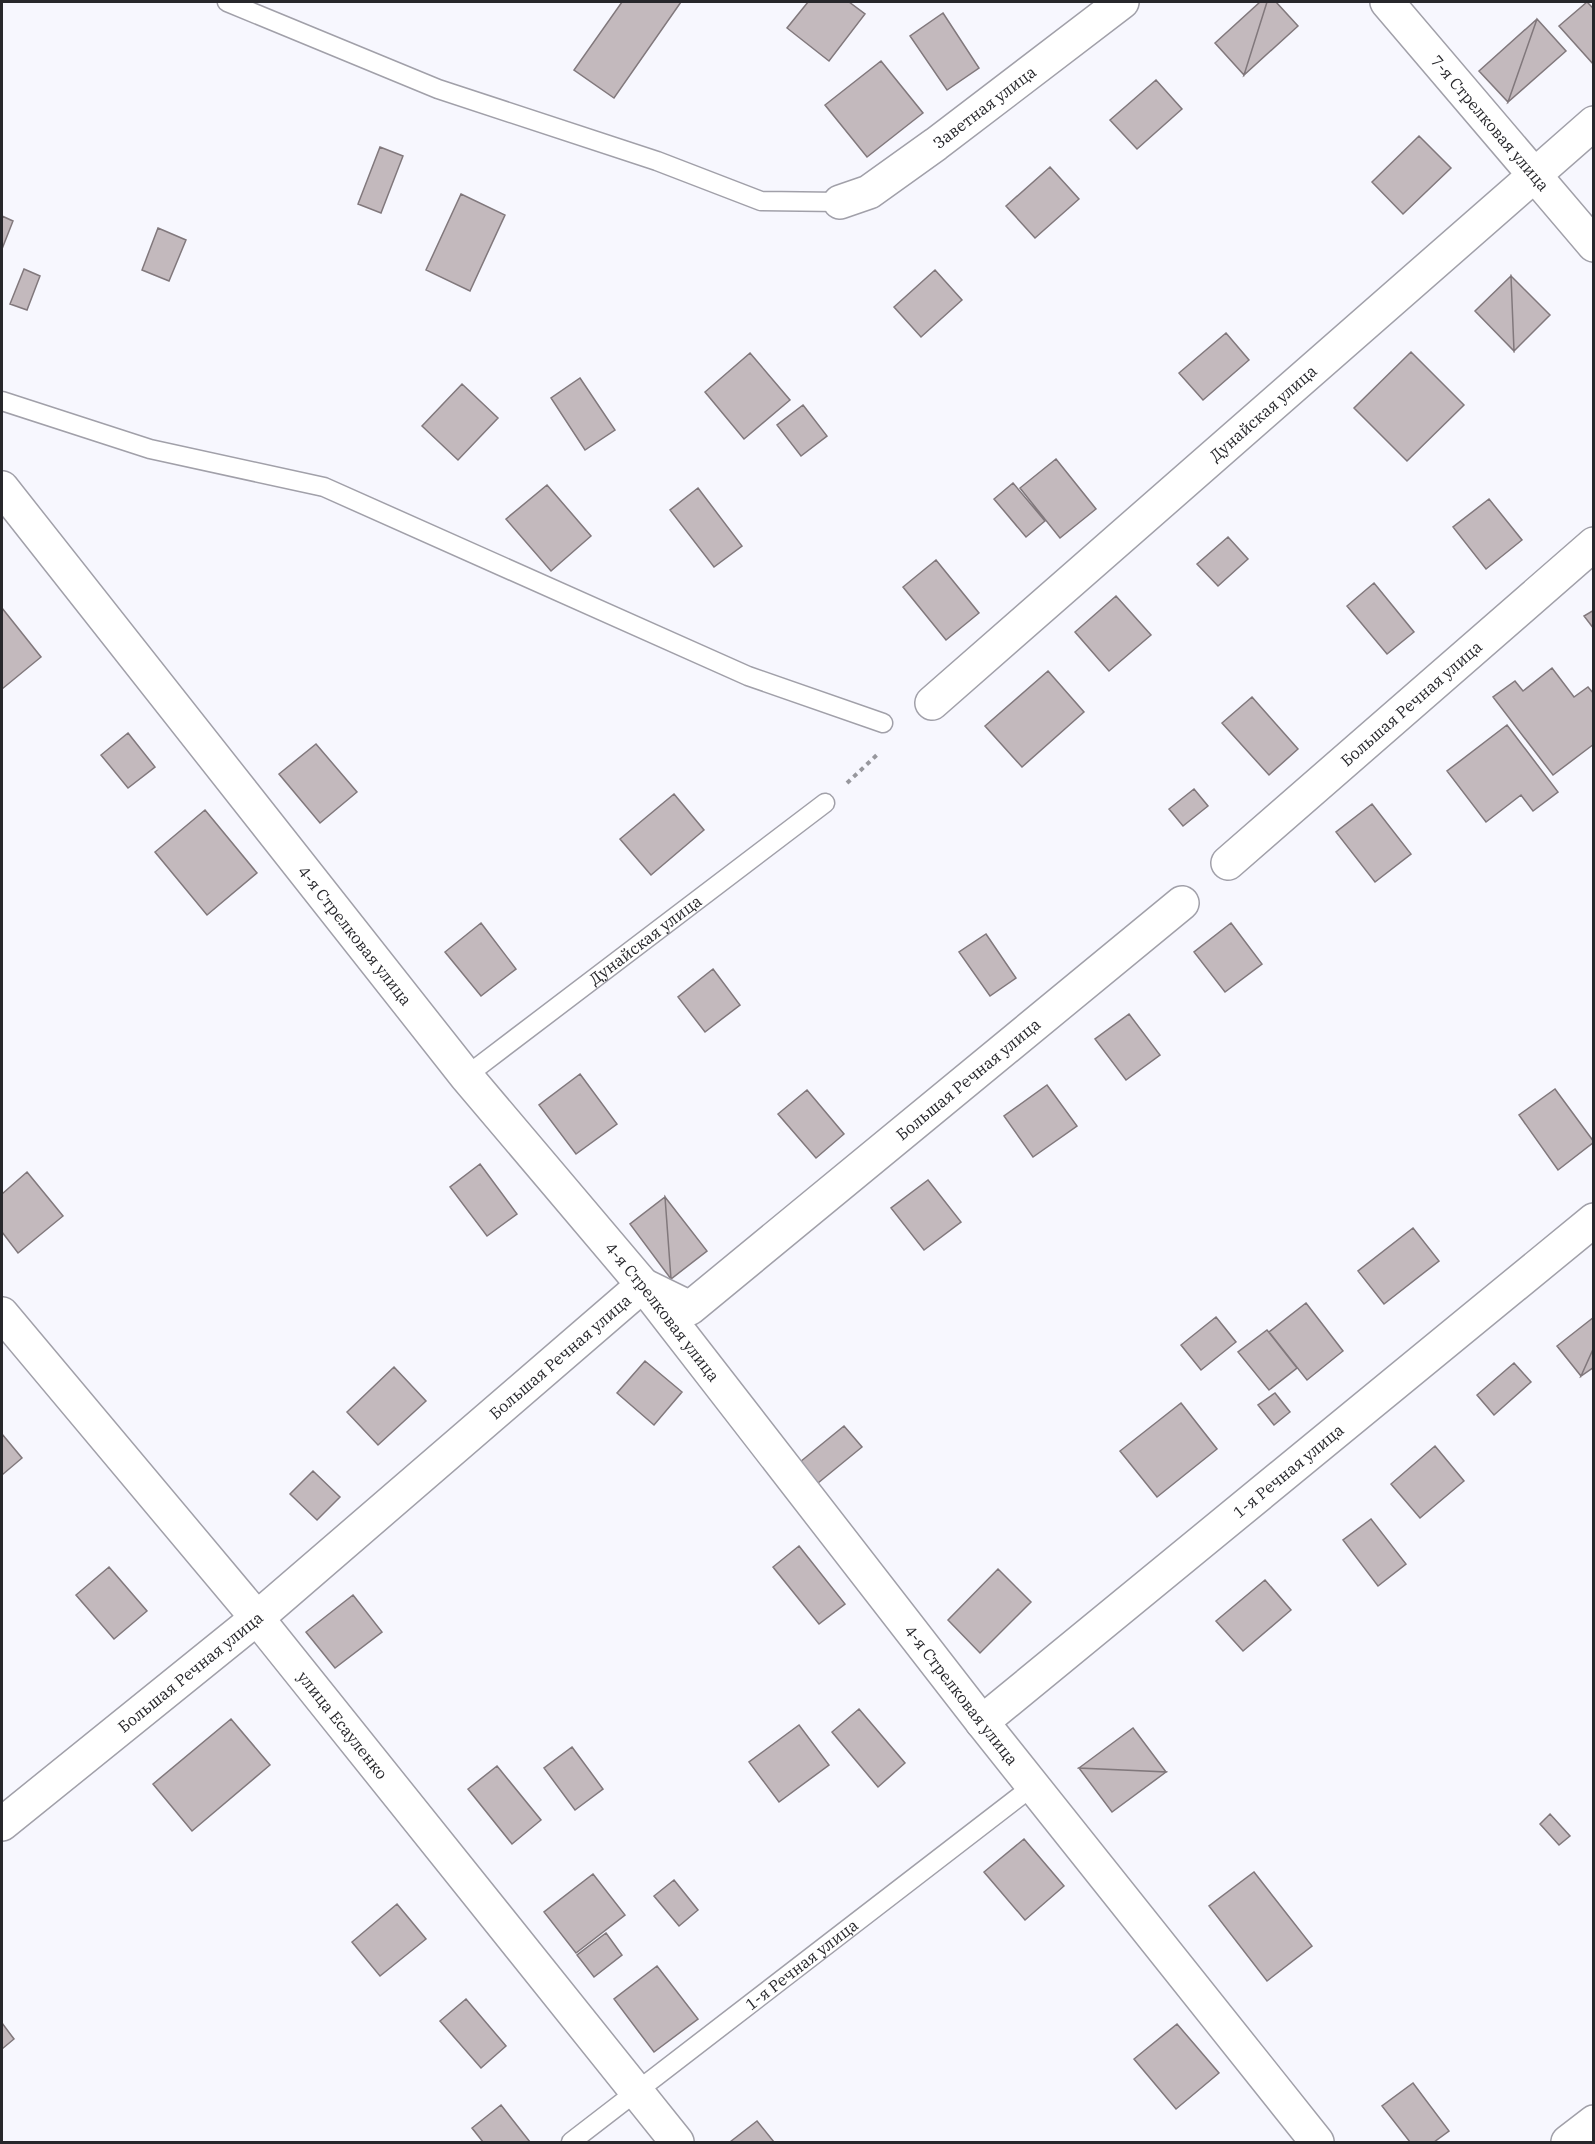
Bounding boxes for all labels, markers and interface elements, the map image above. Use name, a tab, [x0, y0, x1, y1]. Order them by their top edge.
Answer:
street label: 7-я Стрелковая улица	[1427, 51, 1554, 195]
street label: Заветная улица	[929, 61, 1040, 153]
street label: Дунайская улица	[1205, 361, 1321, 465]
street label: Большая Речная улица	[1336, 636, 1486, 770]
street label: 4-я Стрелковая улица	[294, 862, 416, 1009]
street label: Дунайская улица	[585, 891, 706, 989]
street label: Большая Речная улица	[892, 1014, 1044, 1144]
street label: 4-я Стрелковая улица	[601, 1238, 724, 1386]
street label: Большая Речная улица	[485, 1290, 635, 1423]
street label: 1-я Речная улица	[1229, 1420, 1348, 1522]
street label: Большая Речная улица	[114, 1607, 267, 1737]
street label: 4-я Стрелковая улица	[900, 1621, 1023, 1769]
street label: улица Есауленко	[293, 1667, 392, 1783]
street label: 1-я Речная улица	[741, 1915, 862, 2014]

